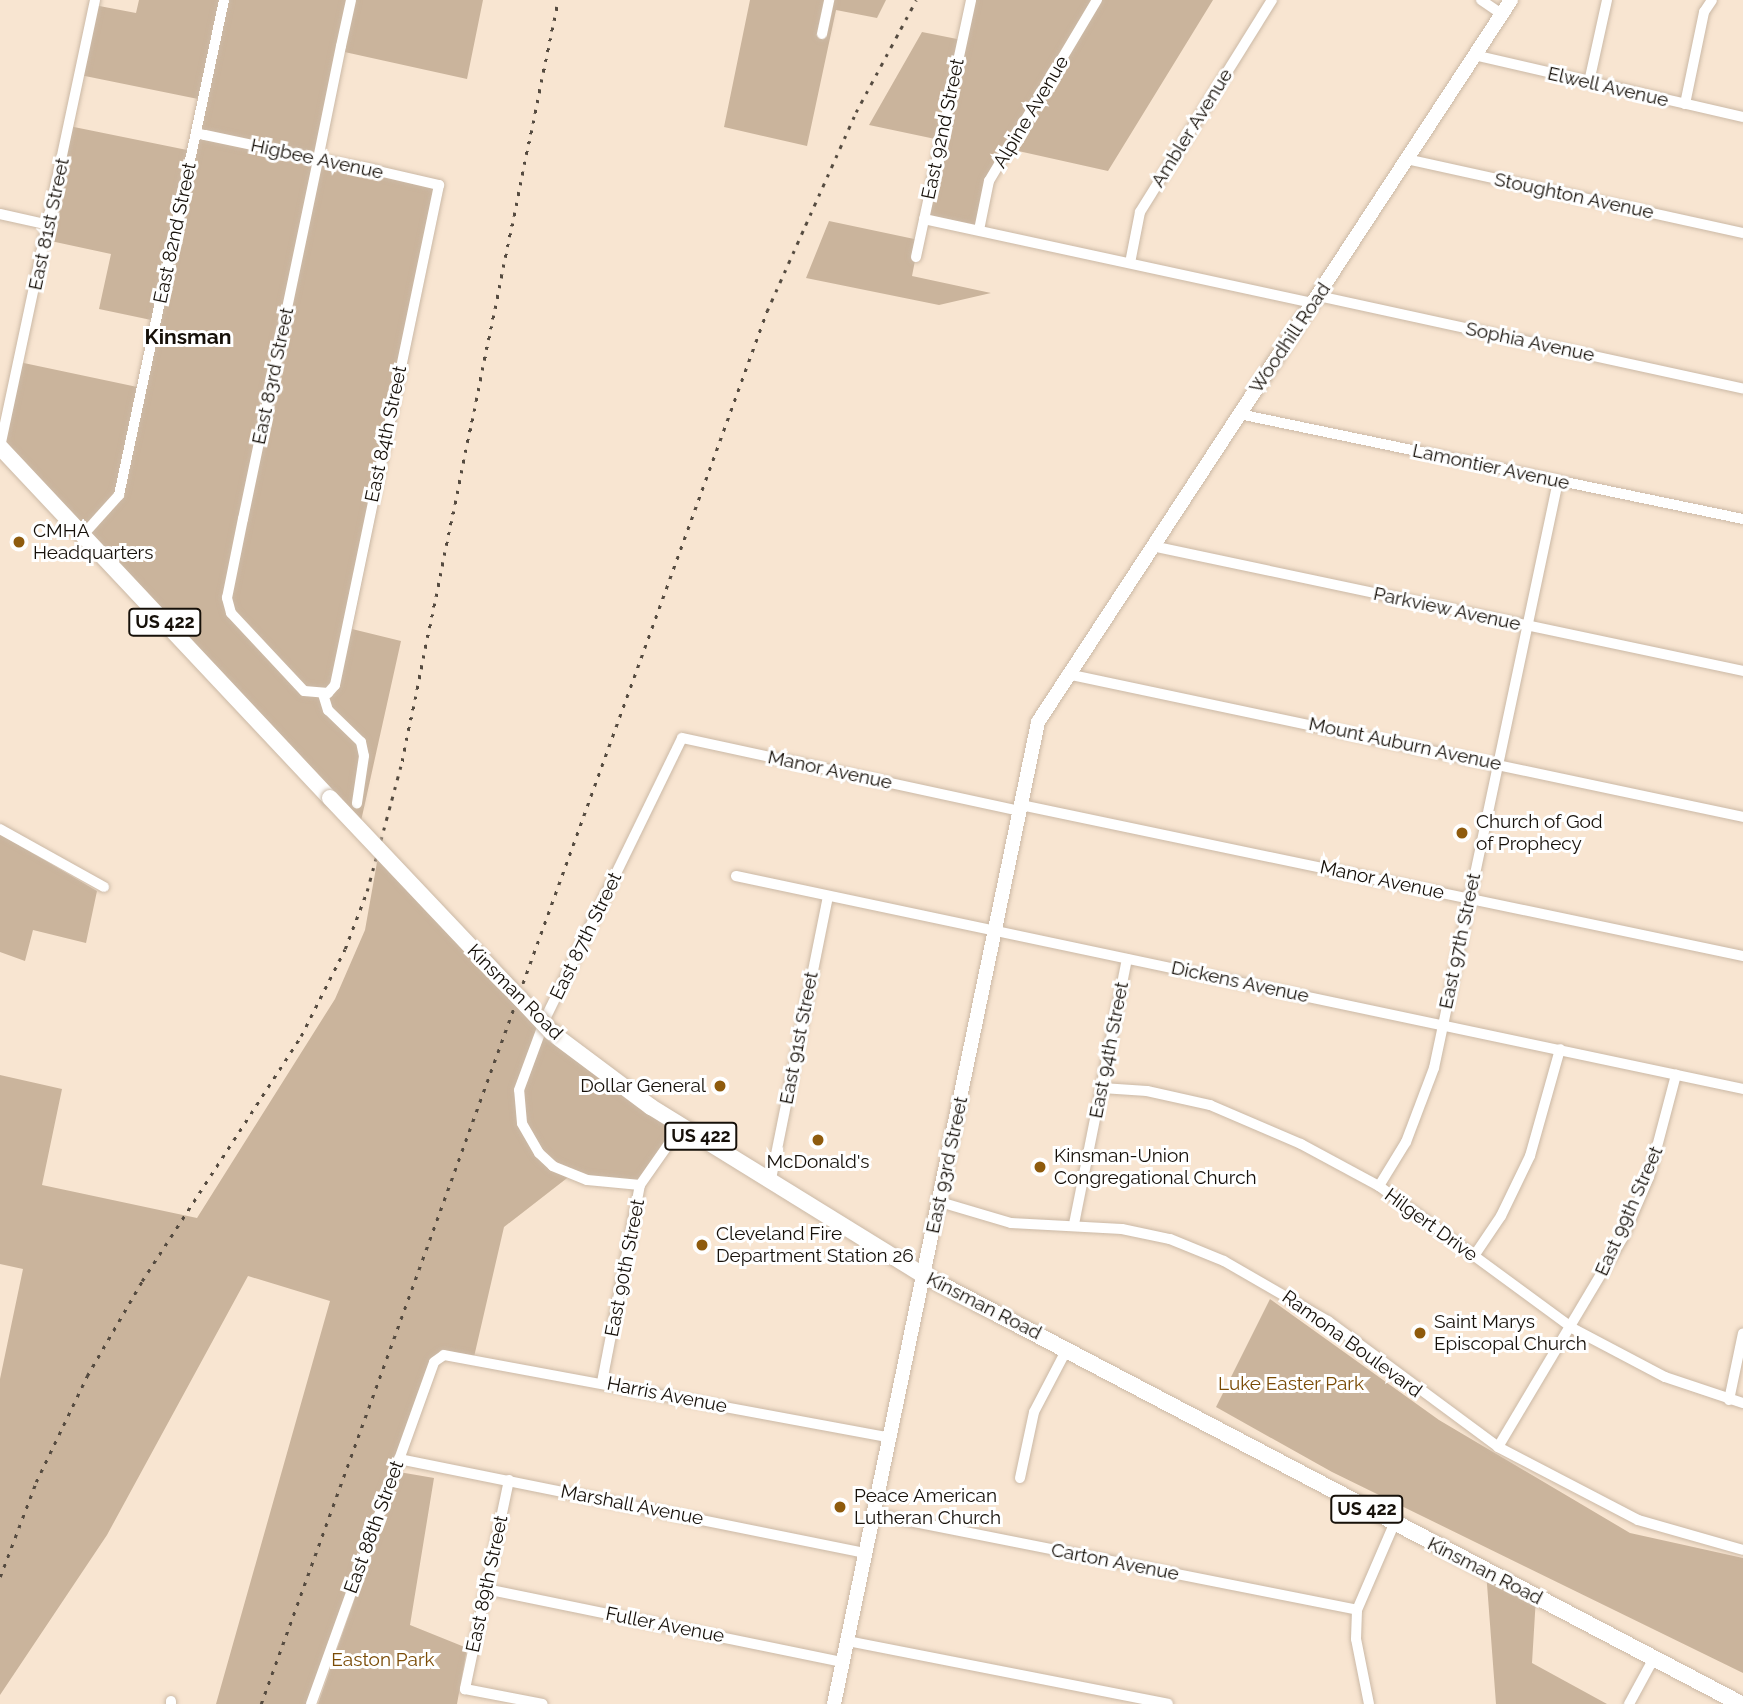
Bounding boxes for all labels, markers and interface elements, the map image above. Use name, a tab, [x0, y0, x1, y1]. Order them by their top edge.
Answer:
street label: Alpine Avenue	[988, 51, 1074, 173]
street label: East 92nd Street	[917, 56, 969, 202]
street label: Elwell Avenue	[1545, 62, 1671, 112]
street label: Ambler Avenue	[1146, 64, 1238, 192]
street label: Higbee Avenue	[248, 134, 386, 184]
street label: East 81st Street	[24, 156, 74, 292]
street label: East 82nd Street	[149, 160, 201, 306]
street label: Stoughton Avenue	[1492, 168, 1656, 224]
street label: Woodhill Road	[1244, 278, 1336, 398]
street label: East 83rd Street	[247, 305, 299, 447]
street label: Sophia Avenue	[1463, 317, 1597, 367]
district label: Kinsman	[145, 324, 231, 350]
street label: East 84th Street	[360, 364, 412, 504]
street label: Lamontier Avenue	[1410, 439, 1572, 495]
place label: CMHA Headquarters	[33, 520, 153, 564]
marker: CMHA Headquarters	[11, 534, 27, 550]
street label: Parkview Avenue	[1371, 582, 1523, 636]
road number: US 422	[128, 608, 202, 636]
street label: Mount Auburn Avenue	[1306, 712, 1504, 776]
street label: Manor Avenue	[765, 746, 895, 794]
place label: Church of God of Prophecy	[1476, 811, 1603, 855]
marker: Church of God of Prophecy	[1454, 825, 1470, 841]
street label: Manor Avenue	[1317, 856, 1447, 904]
street label: East 87th Street	[545, 869, 627, 1003]
street label: East 97th Street	[1434, 871, 1486, 1011]
street label: Kinsman Road	[462, 939, 568, 1045]
street label: Dickens Avenue	[1169, 956, 1311, 1008]
street label: East 91st Street	[775, 970, 823, 1106]
street label: East 94th Street	[1085, 980, 1133, 1120]
place label: Dollar General	[580, 1075, 706, 1097]
marker: Dollar General	[712, 1078, 728, 1094]
street label: East 93rd Street	[921, 1095, 973, 1235]
road number: US 422	[664, 1121, 738, 1150]
marker: McDonald's	[810, 1132, 826, 1148]
street label: East 99th Street	[1590, 1143, 1668, 1279]
place label: Kinsman-Union Congregational Church	[1054, 1145, 1257, 1189]
place label: McDonald's	[767, 1151, 869, 1173]
marker: Kinsman-Union Congregational Church	[1032, 1159, 1048, 1175]
street label: Hilgert Drive	[1380, 1184, 1482, 1266]
street label: East 90th Street	[600, 1197, 650, 1339]
place label: Cleveland Fire Department Station 26	[716, 1223, 914, 1267]
marker: Cleveland Fire Department Station 26	[694, 1237, 710, 1253]
street label: Kinsman Road	[923, 1267, 1045, 1345]
street label: Ramona Boulevard	[1278, 1286, 1426, 1402]
place label: Saint Marys Episcopal Church	[1434, 1311, 1588, 1355]
marker: Saint Marys Episcopal Church	[1412, 1325, 1428, 1341]
street label: Harris Avenue	[605, 1372, 729, 1418]
park label: Luke Easter Park	[1218, 1373, 1364, 1395]
street label: East 88th Street	[339, 1457, 409, 1597]
street label: Marshall Avenue	[558, 1480, 706, 1530]
place label: Peace American Lutheran Church	[854, 1485, 1001, 1529]
road number: US 422	[1330, 1494, 1404, 1524]
marker: Peace American Lutheran Church	[832, 1499, 848, 1515]
street label: East 89th Street	[461, 1513, 513, 1655]
street label: Kinsman Road	[1424, 1532, 1546, 1610]
street label: Carton Avenue	[1049, 1538, 1181, 1586]
street label: Fuller Avenue	[603, 1602, 727, 1648]
park label: Easton Park	[331, 1649, 435, 1671]

